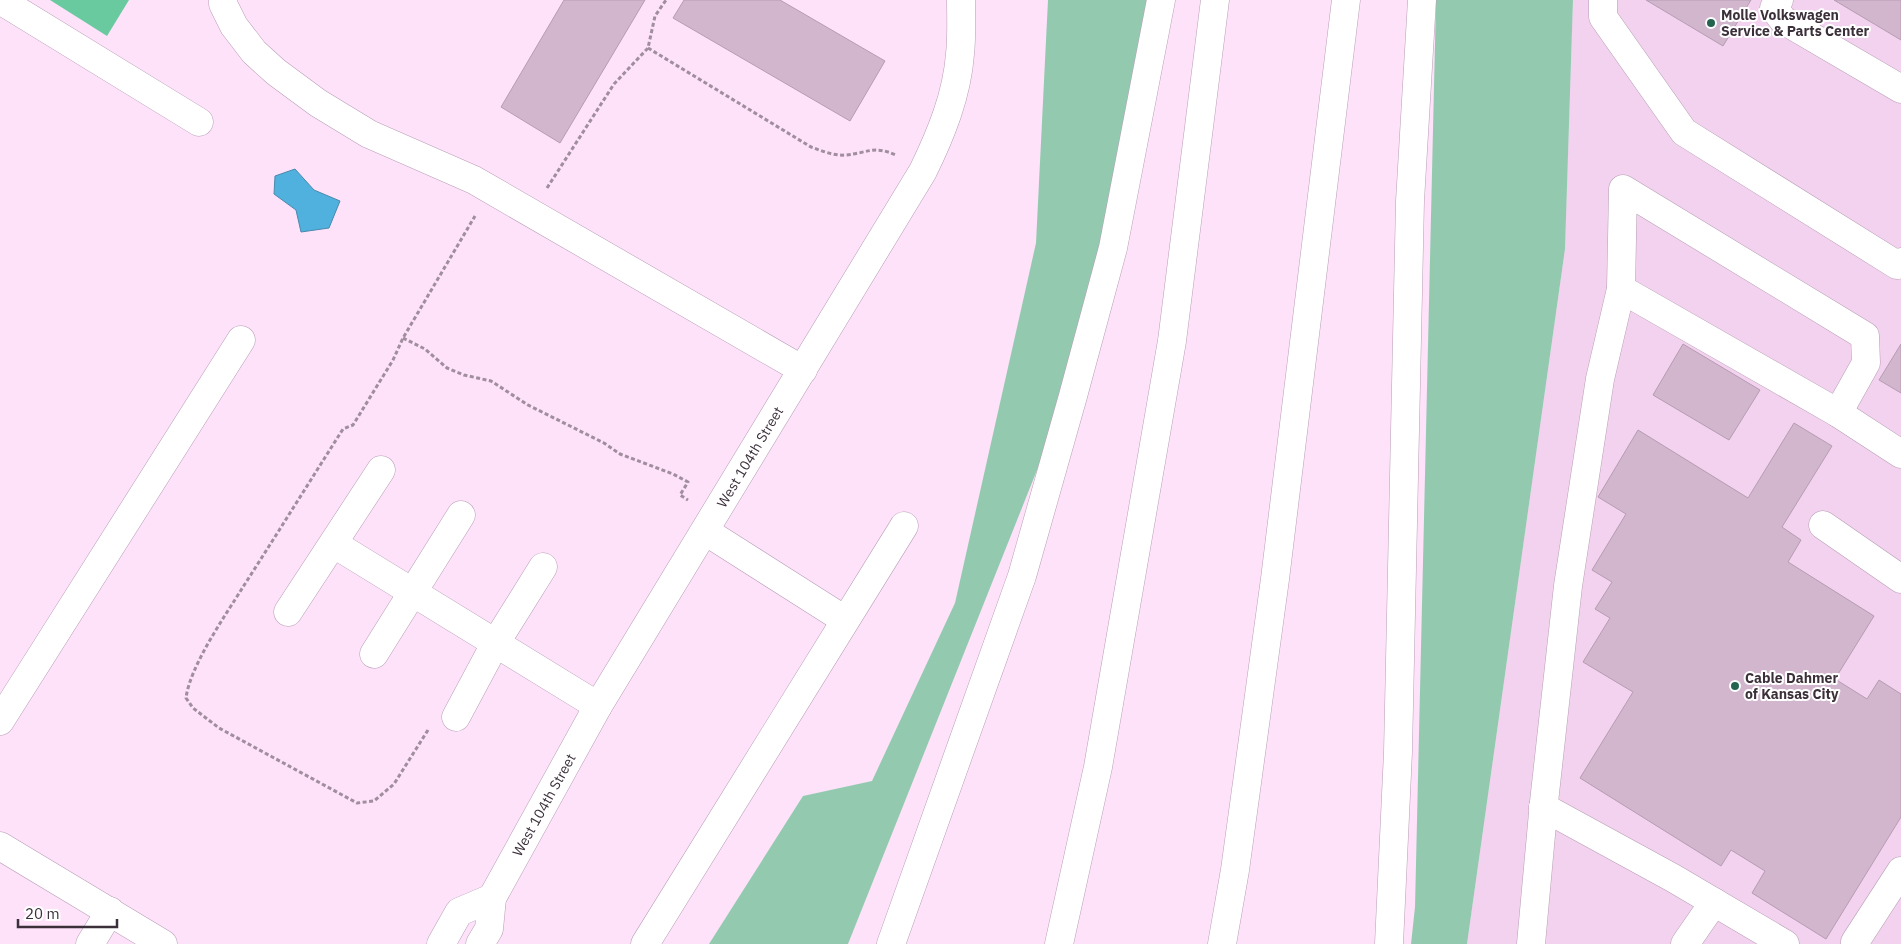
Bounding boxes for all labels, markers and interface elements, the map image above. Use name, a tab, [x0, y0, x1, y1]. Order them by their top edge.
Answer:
place label: Molle Volkswagen Service & Parts Center	[1721, 6, 1870, 40]
marker: Molle Volkswagen Service & Parts Center	[1705, 17, 1717, 29]
street label: West 104th Street	[713, 403, 787, 511]
place label: Cable Dahmer of Kansas City	[1745, 669, 1839, 703]
marker: Cable Dahmer of Kansas City	[1729, 680, 1741, 692]
street label: West 104th Street	[508, 750, 580, 860]
scale bar	[18, 896, 116, 928]
text: 20 m	[25, 904, 60, 923]

